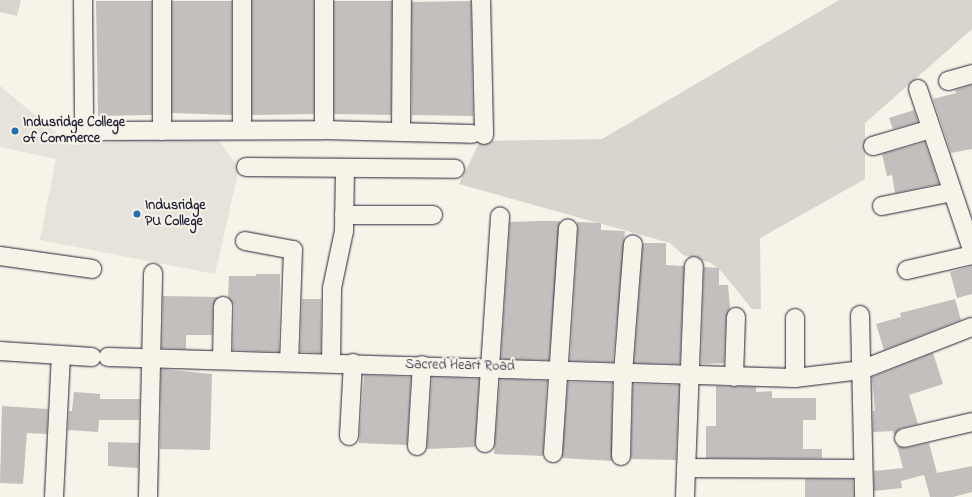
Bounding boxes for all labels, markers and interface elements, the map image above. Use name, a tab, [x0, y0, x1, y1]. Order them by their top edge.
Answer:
place label: Indusridge College of Commerce	[23, 115, 125, 148]
marker: Indusridge College of Commerce	[10, 126, 20, 136]
place label: Indusridge PU College	[145, 198, 205, 230]
marker: Indusridge PU College	[132, 209, 142, 219]
street label: Sacred Heart Road	[405, 357, 515, 375]

